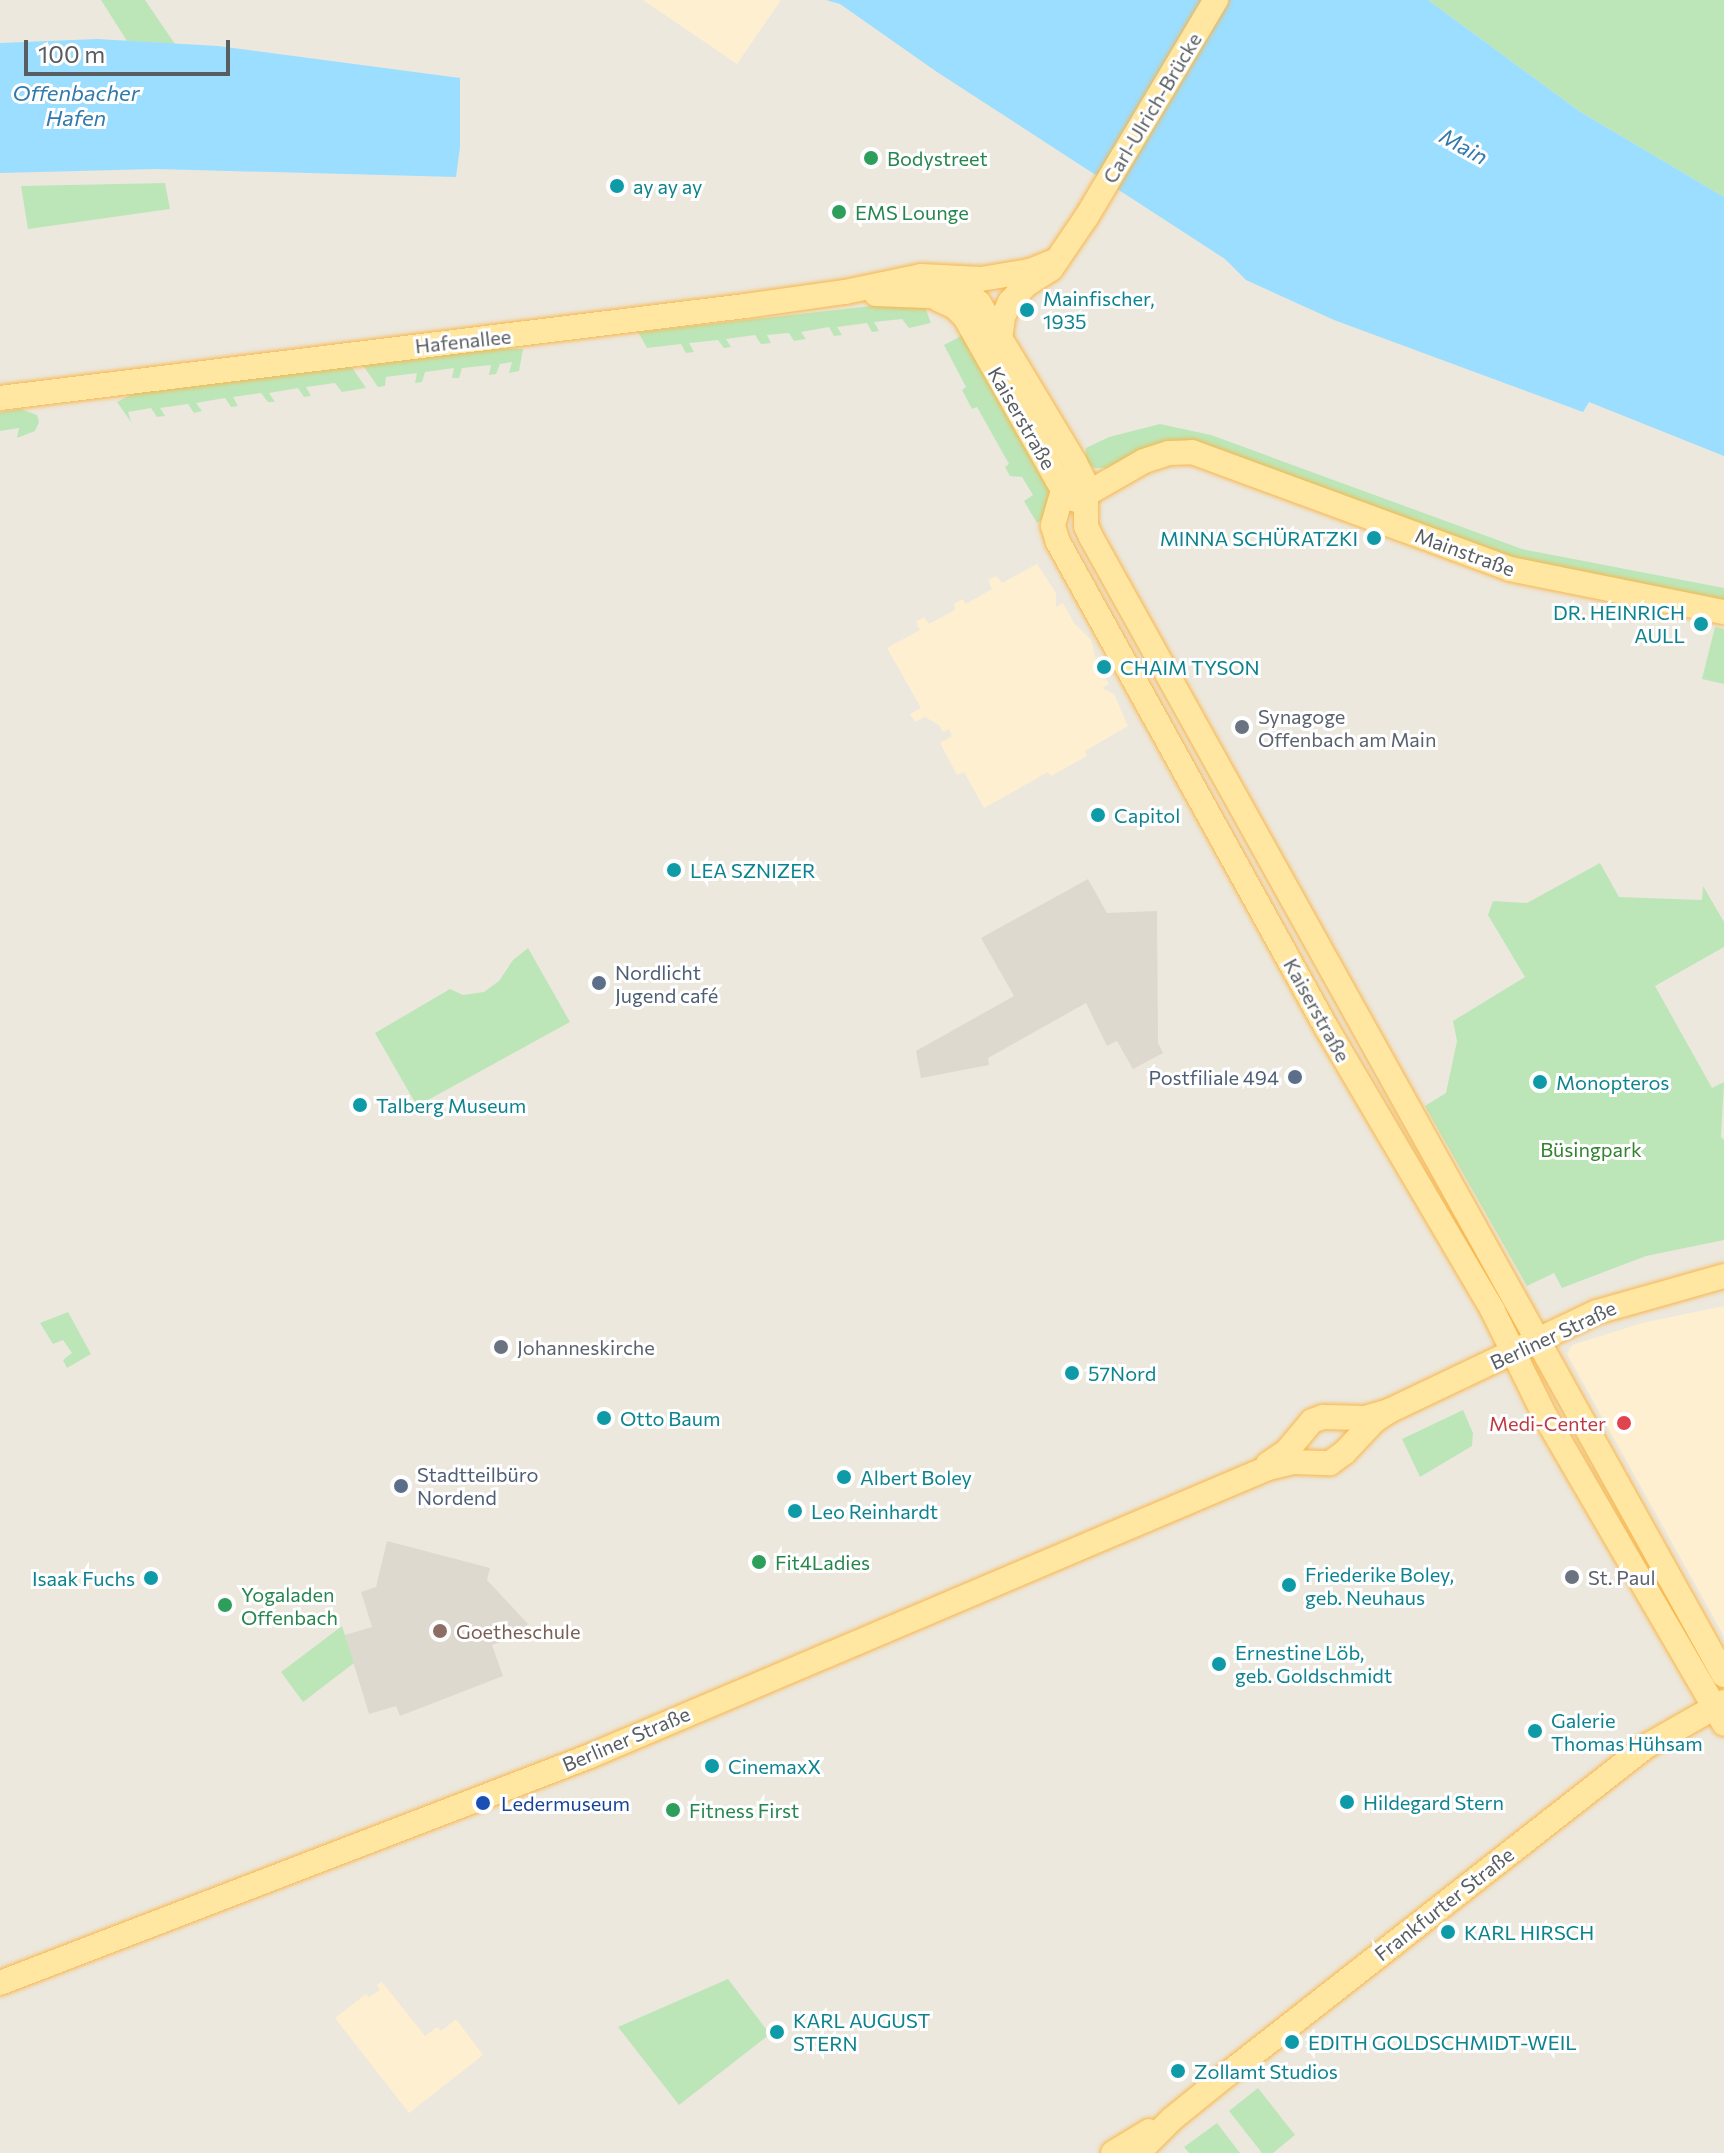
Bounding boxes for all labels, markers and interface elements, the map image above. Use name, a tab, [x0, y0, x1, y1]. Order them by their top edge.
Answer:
scale bar	[28, 24, 234, 74]
street label: Carl-Ulrich-Brücke	[1098, 28, 1206, 188]
text: 100 m	[38, 39, 105, 68]
water label: Offenbacher Hafen	[13, 79, 139, 130]
water label: Main	[1435, 122, 1493, 170]
place label: Bodystreet	[887, 146, 988, 170]
marker: Bodystreet	[862, 149, 880, 167]
place label: ay ay ay	[633, 174, 702, 198]
marker: ay ay ay	[608, 177, 626, 195]
place label: EMS Lounge	[855, 200, 969, 224]
marker: EMS Lounge	[830, 203, 848, 221]
place label: Mainfischer, 1935	[1043, 286, 1155, 333]
marker: Mainfischer, 1935	[1018, 301, 1036, 319]
street label: Hafenallee	[414, 324, 512, 358]
street label: Kaiserstraße	[983, 362, 1061, 474]
street label: Mainstraße	[1412, 523, 1518, 581]
place label: MINNA SCHÜRATZKI	[1160, 526, 1358, 550]
marker: MINNA SCHÜRATZKI	[1365, 529, 1383, 547]
place label: DR. HEINRICH AULL	[1553, 600, 1685, 647]
marker: DR. HEINRICH AULL	[1692, 615, 1710, 633]
place label: CHAIM TYSON	[1120, 655, 1260, 679]
marker: CHAIM TYSON	[1095, 658, 1113, 676]
place label: Synagoge Offenbach am Main	[1258, 704, 1436, 751]
marker: Synagoge Offenbach am Main	[1233, 718, 1251, 736]
place label: Capitol	[1114, 803, 1180, 827]
marker: Capitol	[1089, 806, 1107, 824]
place label: LEA SZNIZER	[690, 858, 815, 882]
marker: LEA SZNIZER	[665, 861, 683, 879]
street label: Kaiserstraße	[1279, 954, 1355, 1066]
place label: Nordlicht Jugend café	[615, 960, 718, 1007]
marker: Nordlicht Jugend café	[590, 974, 608, 992]
place label: Postfiliale 494	[1148, 1065, 1279, 1089]
marker: Postfiliale 494	[1286, 1068, 1304, 1086]
place label: Monopteros	[1556, 1070, 1669, 1094]
marker: Monopteros	[1531, 1073, 1549, 1091]
place label: Talberg Museum	[376, 1093, 526, 1117]
marker: Talberg Museum	[351, 1096, 369, 1114]
park label: Büsingpark	[1540, 1137, 1642, 1161]
street label: Berliner Straße	[1486, 1295, 1620, 1375]
place label: Johanneskirche	[517, 1335, 655, 1359]
marker: Johanneskirche	[492, 1338, 510, 1356]
place label: 57Nord	[1088, 1361, 1156, 1385]
marker: 57Nord	[1063, 1364, 1081, 1382]
place label: Otto Baum	[620, 1406, 720, 1430]
marker: Otto Baum	[595, 1409, 613, 1427]
place label: Medi-Center	[1489, 1411, 1606, 1435]
marker: Medi-Center	[1613, 1412, 1635, 1434]
place label: Stadtteilbüro Nordend	[417, 1462, 538, 1509]
place label: Albert Boley	[860, 1465, 972, 1489]
marker: Albert Boley	[835, 1468, 853, 1486]
marker: Stadtteilbüro Nordend	[392, 1477, 410, 1495]
place label: Leo Reinhardt	[811, 1499, 938, 1523]
marker: Leo Reinhardt	[786, 1502, 804, 1520]
place label: Fit4Ladies	[775, 1550, 870, 1574]
marker: Fit4Ladies	[750, 1553, 768, 1571]
place label: Friederike Boley, geb. Neuhaus	[1305, 1562, 1454, 1609]
place label: St. Paul	[1588, 1565, 1656, 1589]
place label: Isaak Fuchs	[32, 1566, 135, 1590]
marker: St. Paul	[1563, 1568, 1581, 1586]
marker: Isaak Fuchs	[142, 1569, 160, 1587]
marker: Friederike Boley, geb. Neuhaus	[1280, 1576, 1298, 1594]
place label: Yogaladen Offenbach	[241, 1582, 338, 1629]
marker: Yogaladen Offenbach	[216, 1596, 234, 1614]
place label: Goetheschule	[456, 1619, 580, 1643]
marker: Goetheschule	[431, 1622, 449, 1640]
place label: Ernestine Löb, geb. Goldschmidt	[1235, 1640, 1392, 1687]
marker: Ernestine Löb, geb. Goldschmidt	[1210, 1655, 1228, 1673]
street label: Berliner Straße	[559, 1701, 693, 1777]
place label: Galerie Thomas Hühsam	[1551, 1708, 1703, 1755]
marker: Galerie Thomas Hühsam	[1526, 1722, 1544, 1740]
place label: CinemaxX	[728, 1754, 821, 1778]
marker: CinemaxX	[703, 1757, 721, 1775]
place label: Hildegard Stern	[1363, 1790, 1504, 1814]
place label: Ledermuseum	[501, 1791, 630, 1815]
marker: Ledermuseum	[472, 1792, 494, 1814]
marker: Hildegard Stern	[1338, 1793, 1356, 1811]
place label: Fitness First	[689, 1798, 799, 1822]
marker: Fitness First	[664, 1801, 682, 1819]
street label: Frankfurter Straße	[1370, 1842, 1518, 1966]
place label: KARL HIRSCH	[1464, 1920, 1594, 1944]
marker: KARL HIRSCH	[1439, 1923, 1457, 1941]
place label: KARL AUGUST STERN	[793, 2008, 930, 2055]
marker: KARL AUGUST STERN	[768, 2023, 786, 2041]
place label: EDITH GOLDSCHMIDT-WEIL	[1308, 2030, 1577, 2054]
marker: EDITH GOLDSCHMIDT-WEIL	[1283, 2033, 1301, 2051]
place label: Zollamt Studios	[1194, 2059, 1338, 2083]
marker: Zollamt Studios	[1169, 2062, 1187, 2080]

